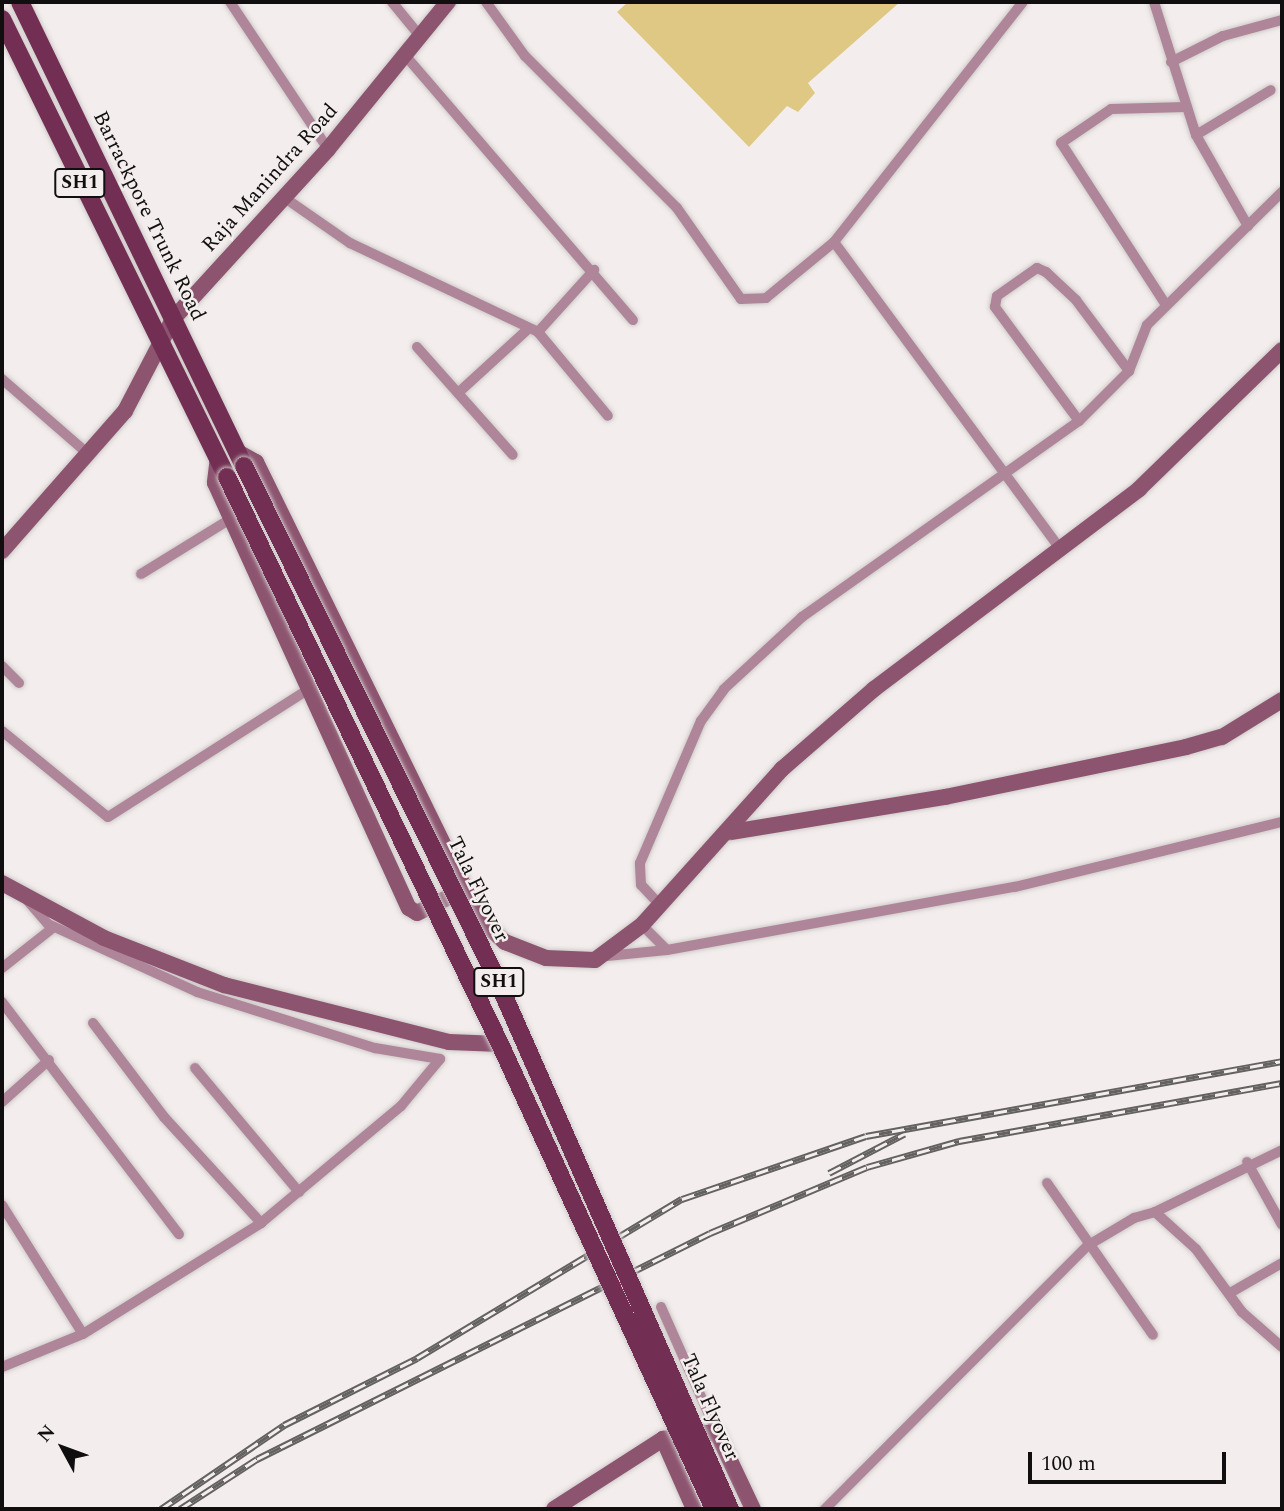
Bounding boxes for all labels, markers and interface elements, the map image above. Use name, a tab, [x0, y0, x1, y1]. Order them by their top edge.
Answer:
street label: Raja Manindra Road	[197, 99, 343, 257]
street label: Barrackpore Trunk Road	[87, 107, 211, 325]
road number: SH1	[54, 168, 106, 198]
street label: Tala Flyover	[442, 832, 514, 946]
road number: SH1	[473, 966, 525, 998]
street label: Tala Flyover	[675, 1350, 745, 1464]
north arrow	[28, 1413, 98, 1483]
text: N	[31, 1419, 63, 1449]
scale bar	[1032, 1438, 1230, 1482]
text: 100 m	[1041, 1448, 1096, 1480]

